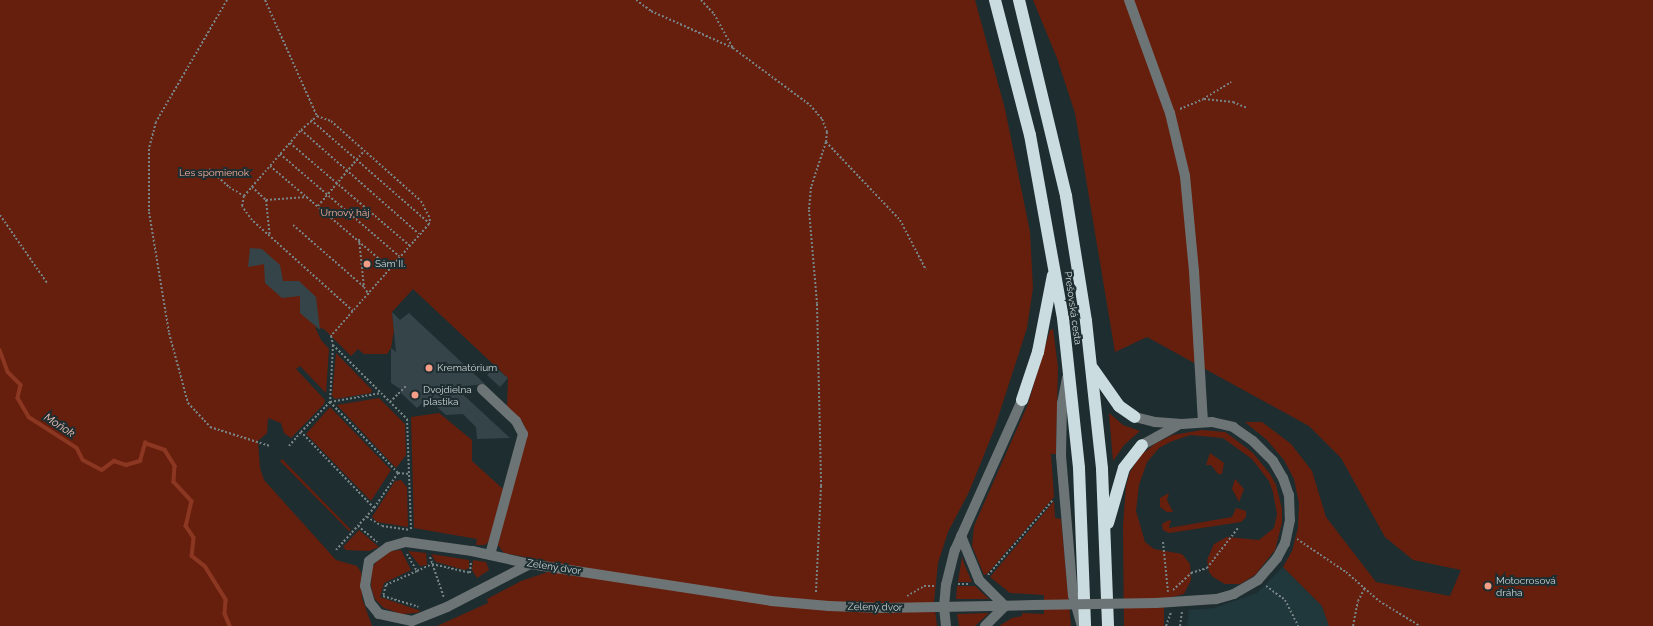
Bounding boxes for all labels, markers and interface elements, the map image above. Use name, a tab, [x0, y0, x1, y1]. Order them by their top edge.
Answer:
park label: Les spomienok	[179, 167, 249, 179]
park label: Urnový háj	[320, 207, 370, 219]
place label: Sám II.	[375, 258, 405, 270]
marker: Sám II.	[362, 259, 372, 269]
street label: Prešovská cesta	[1062, 270, 1084, 346]
place label: Krematórium	[437, 362, 497, 374]
marker: Krematórium	[424, 363, 434, 373]
place label: Dvojdielna plastika	[423, 383, 472, 406]
marker: Dvojdielna plastika	[410, 390, 420, 400]
water label: Moňok	[41, 411, 77, 441]
street label: Zelený dvor	[526, 557, 582, 577]
place label: Motocrosová dráha	[1496, 574, 1556, 598]
marker: Motocrosová dráha	[1483, 581, 1493, 591]
street label: Zelený dvor	[847, 601, 903, 613]

